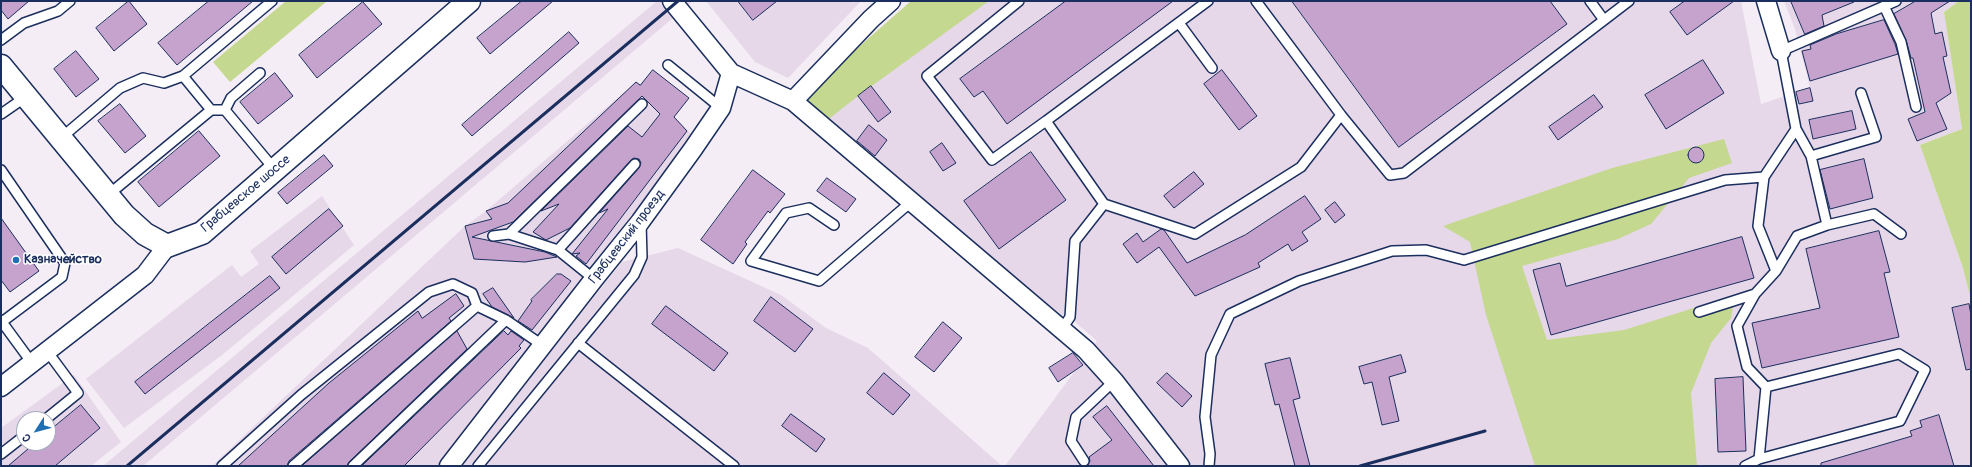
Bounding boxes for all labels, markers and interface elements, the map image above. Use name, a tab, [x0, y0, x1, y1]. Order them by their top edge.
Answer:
street label: Грабцевское шоссе	[198, 152, 294, 236]
street label: Грабцевский проезд	[586, 187, 668, 287]
place label: Казначейство	[24, 252, 102, 268]
marker: Казначейство	[11, 255, 21, 265]
north arrow	[16, 411, 56, 451]
text: С	[19, 431, 34, 444]

